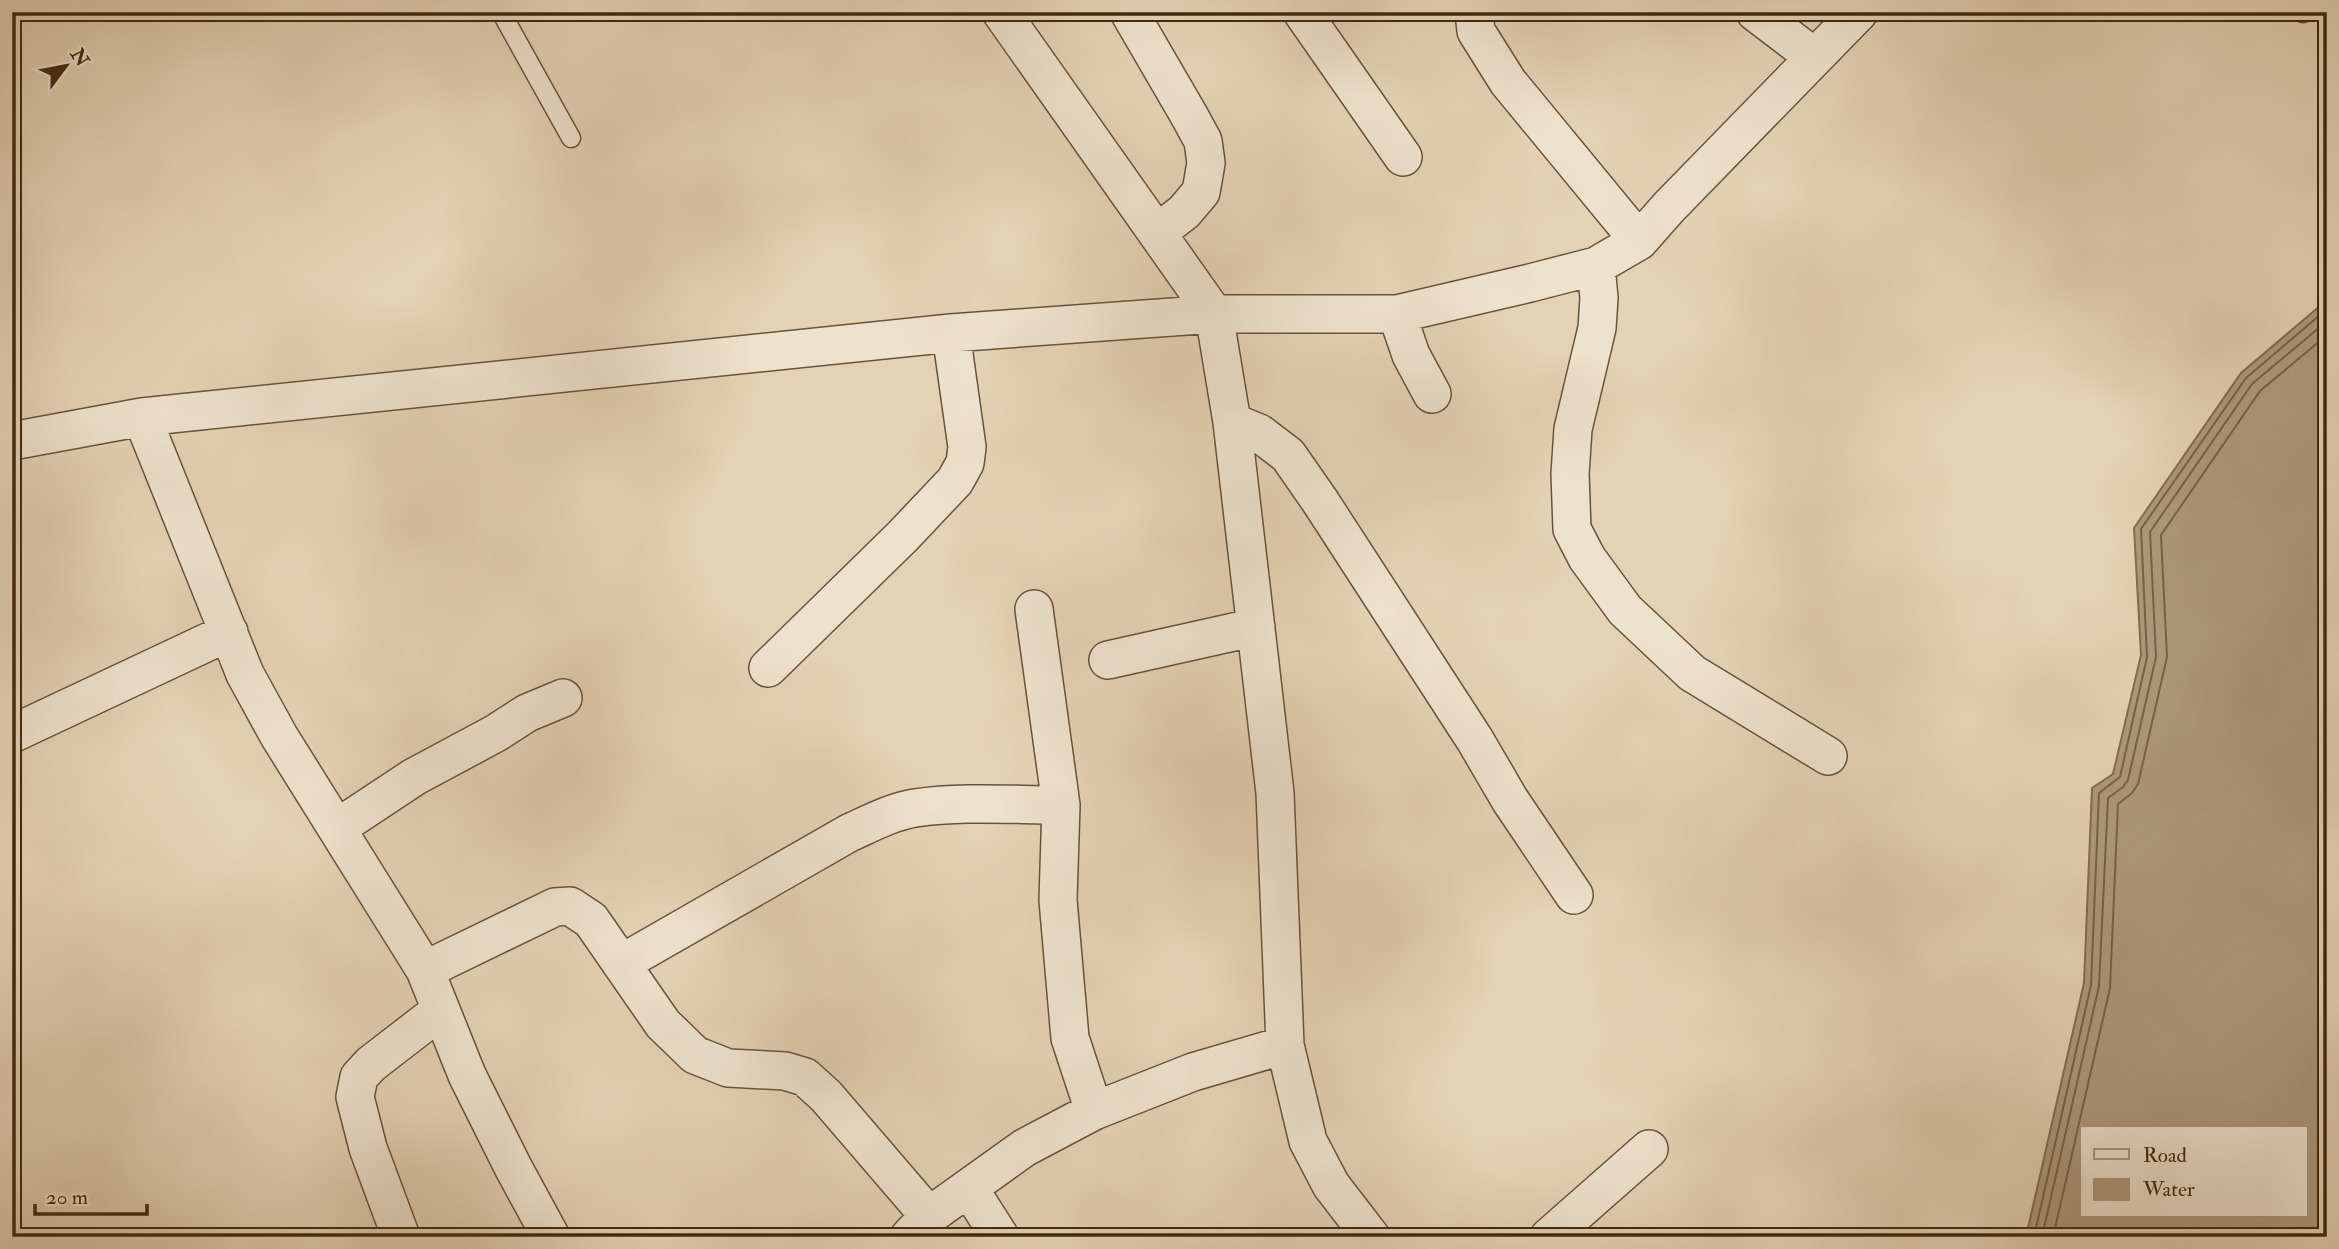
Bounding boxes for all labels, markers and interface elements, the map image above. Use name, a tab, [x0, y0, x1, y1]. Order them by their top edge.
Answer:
north arrow	[32, 32, 102, 102]
text: N	[64, 43, 95, 72]
legend	[2080, 1126, 2308, 1218]
text: Road	[2143, 1142, 2188, 1169]
scale bar	[35, 1172, 147, 1216]
text: Water	[2142, 1176, 2195, 1203]
text: 20 m	[46, 1184, 88, 1211]

